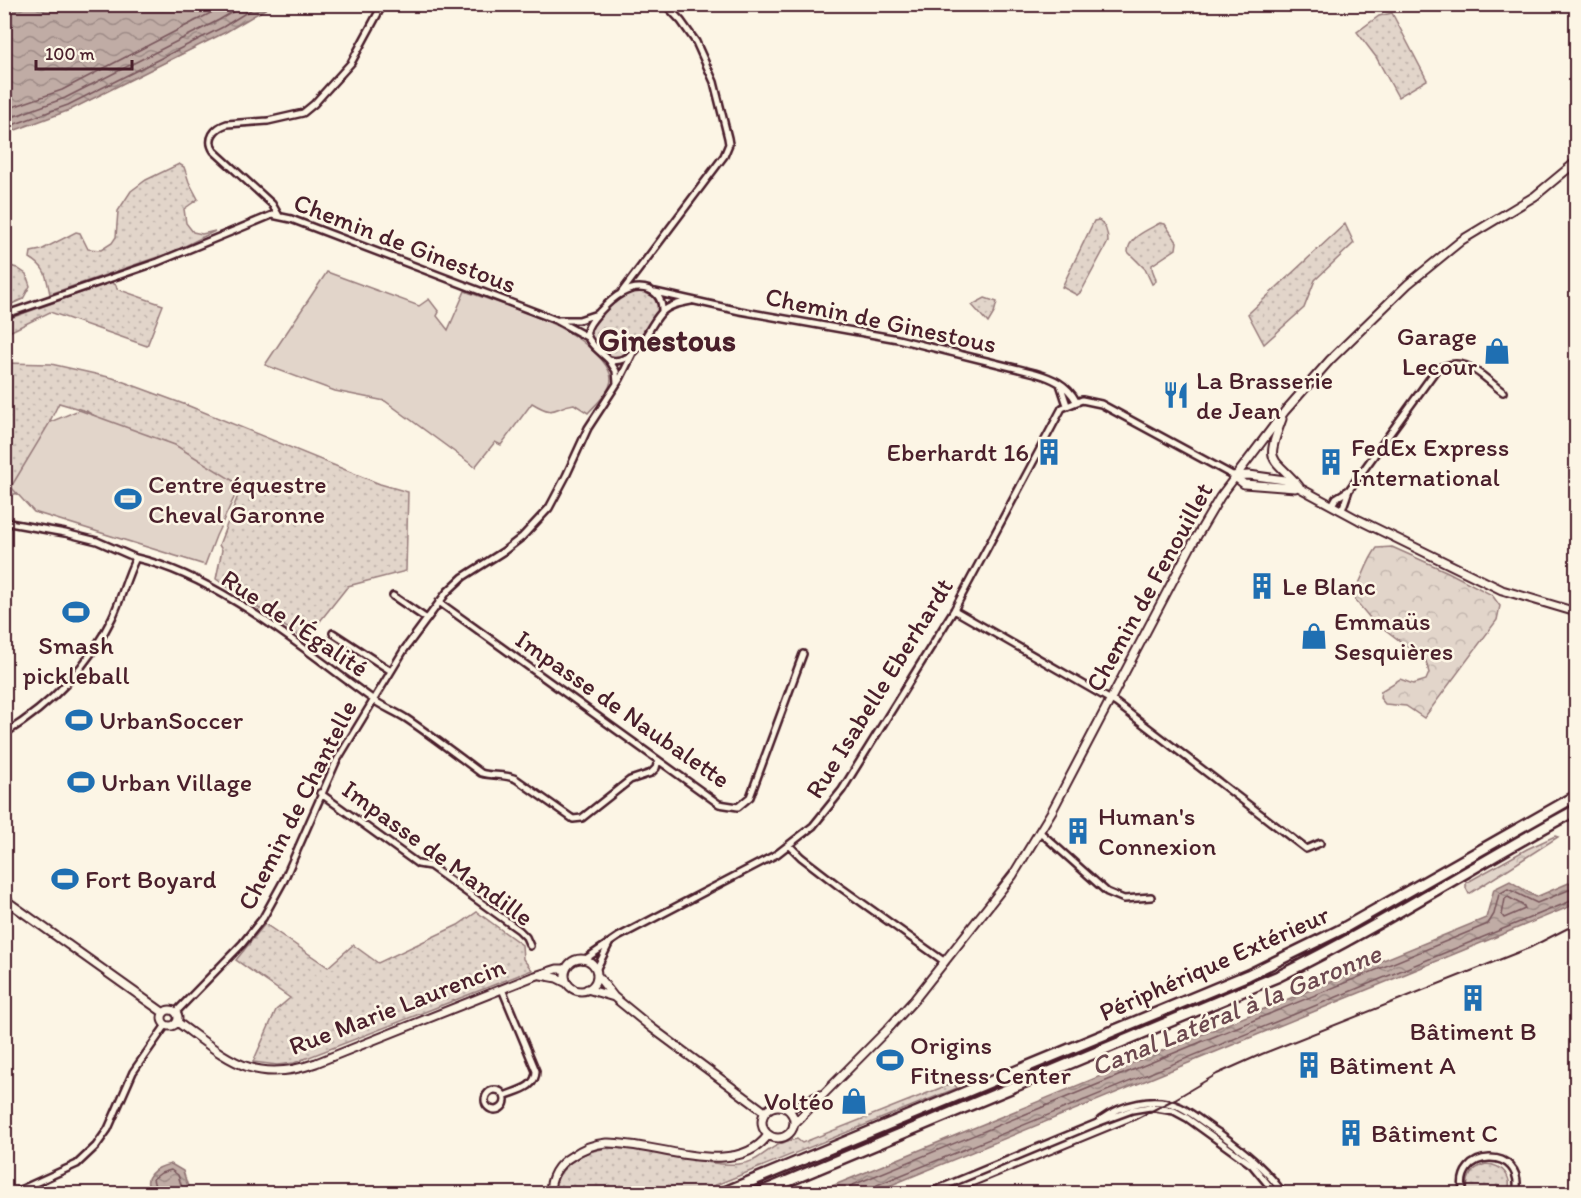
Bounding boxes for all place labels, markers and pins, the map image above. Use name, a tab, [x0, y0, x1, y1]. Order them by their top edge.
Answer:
place label: Garage Lecour	[1397, 320, 1477, 382]
shop icon: Garage Lecour	[1482, 336, 1512, 366]
place label: La Brasserie de Jean	[1196, 364, 1333, 426]
restaurant icon: La Brasserie de Jean	[1161, 380, 1191, 410]
place label: FedEx Express International	[1351, 431, 1509, 493]
place label: Eberhardt 16	[887, 436, 1029, 468]
building icon: Eberhardt 16	[1034, 437, 1064, 467]
building icon: FedEx Express International	[1316, 447, 1346, 477]
place label: Centre équestre Cheval Garonne	[148, 468, 327, 530]
sports icon: Centre équestre Cheval Garonne	[113, 484, 143, 514]
place label: Le Blanc	[1282, 570, 1376, 602]
building icon: Le Blanc	[1247, 571, 1277, 601]
sports icon: Smash pickleball	[61, 597, 91, 627]
place label: Emmaüs Sesquières	[1334, 605, 1453, 667]
shop icon: Emmaüs Sesquières	[1299, 621, 1329, 651]
place label: Smash pickleball	[22, 629, 130, 691]
place label: UrbanSoccer	[99, 704, 244, 736]
sports icon: UrbanSoccer	[64, 705, 94, 735]
place label: Urban Village	[101, 766, 252, 798]
sports icon: Urban Village	[66, 767, 96, 797]
place label: Human's Connexion	[1098, 800, 1217, 862]
building icon: Human's Connexion	[1063, 816, 1093, 846]
place label: Fort Boyard	[85, 863, 216, 895]
sports icon: Fort Boyard	[50, 864, 80, 894]
building icon: Bâtiment B	[1458, 983, 1488, 1013]
place label: Bâtiment B	[1409, 1015, 1537, 1047]
place label: Origins Fitness Center	[910, 1029, 1071, 1091]
sports icon: Origins Fitness Center	[875, 1045, 905, 1075]
place label: Bâtiment A	[1329, 1049, 1456, 1081]
building icon: Bâtiment A	[1294, 1050, 1324, 1080]
place label: Voltéo	[764, 1085, 834, 1117]
shop icon: Voltéo	[839, 1086, 869, 1116]
place label: Bâtiment C	[1371, 1117, 1498, 1149]
building icon: Bâtiment C	[1336, 1118, 1366, 1148]

